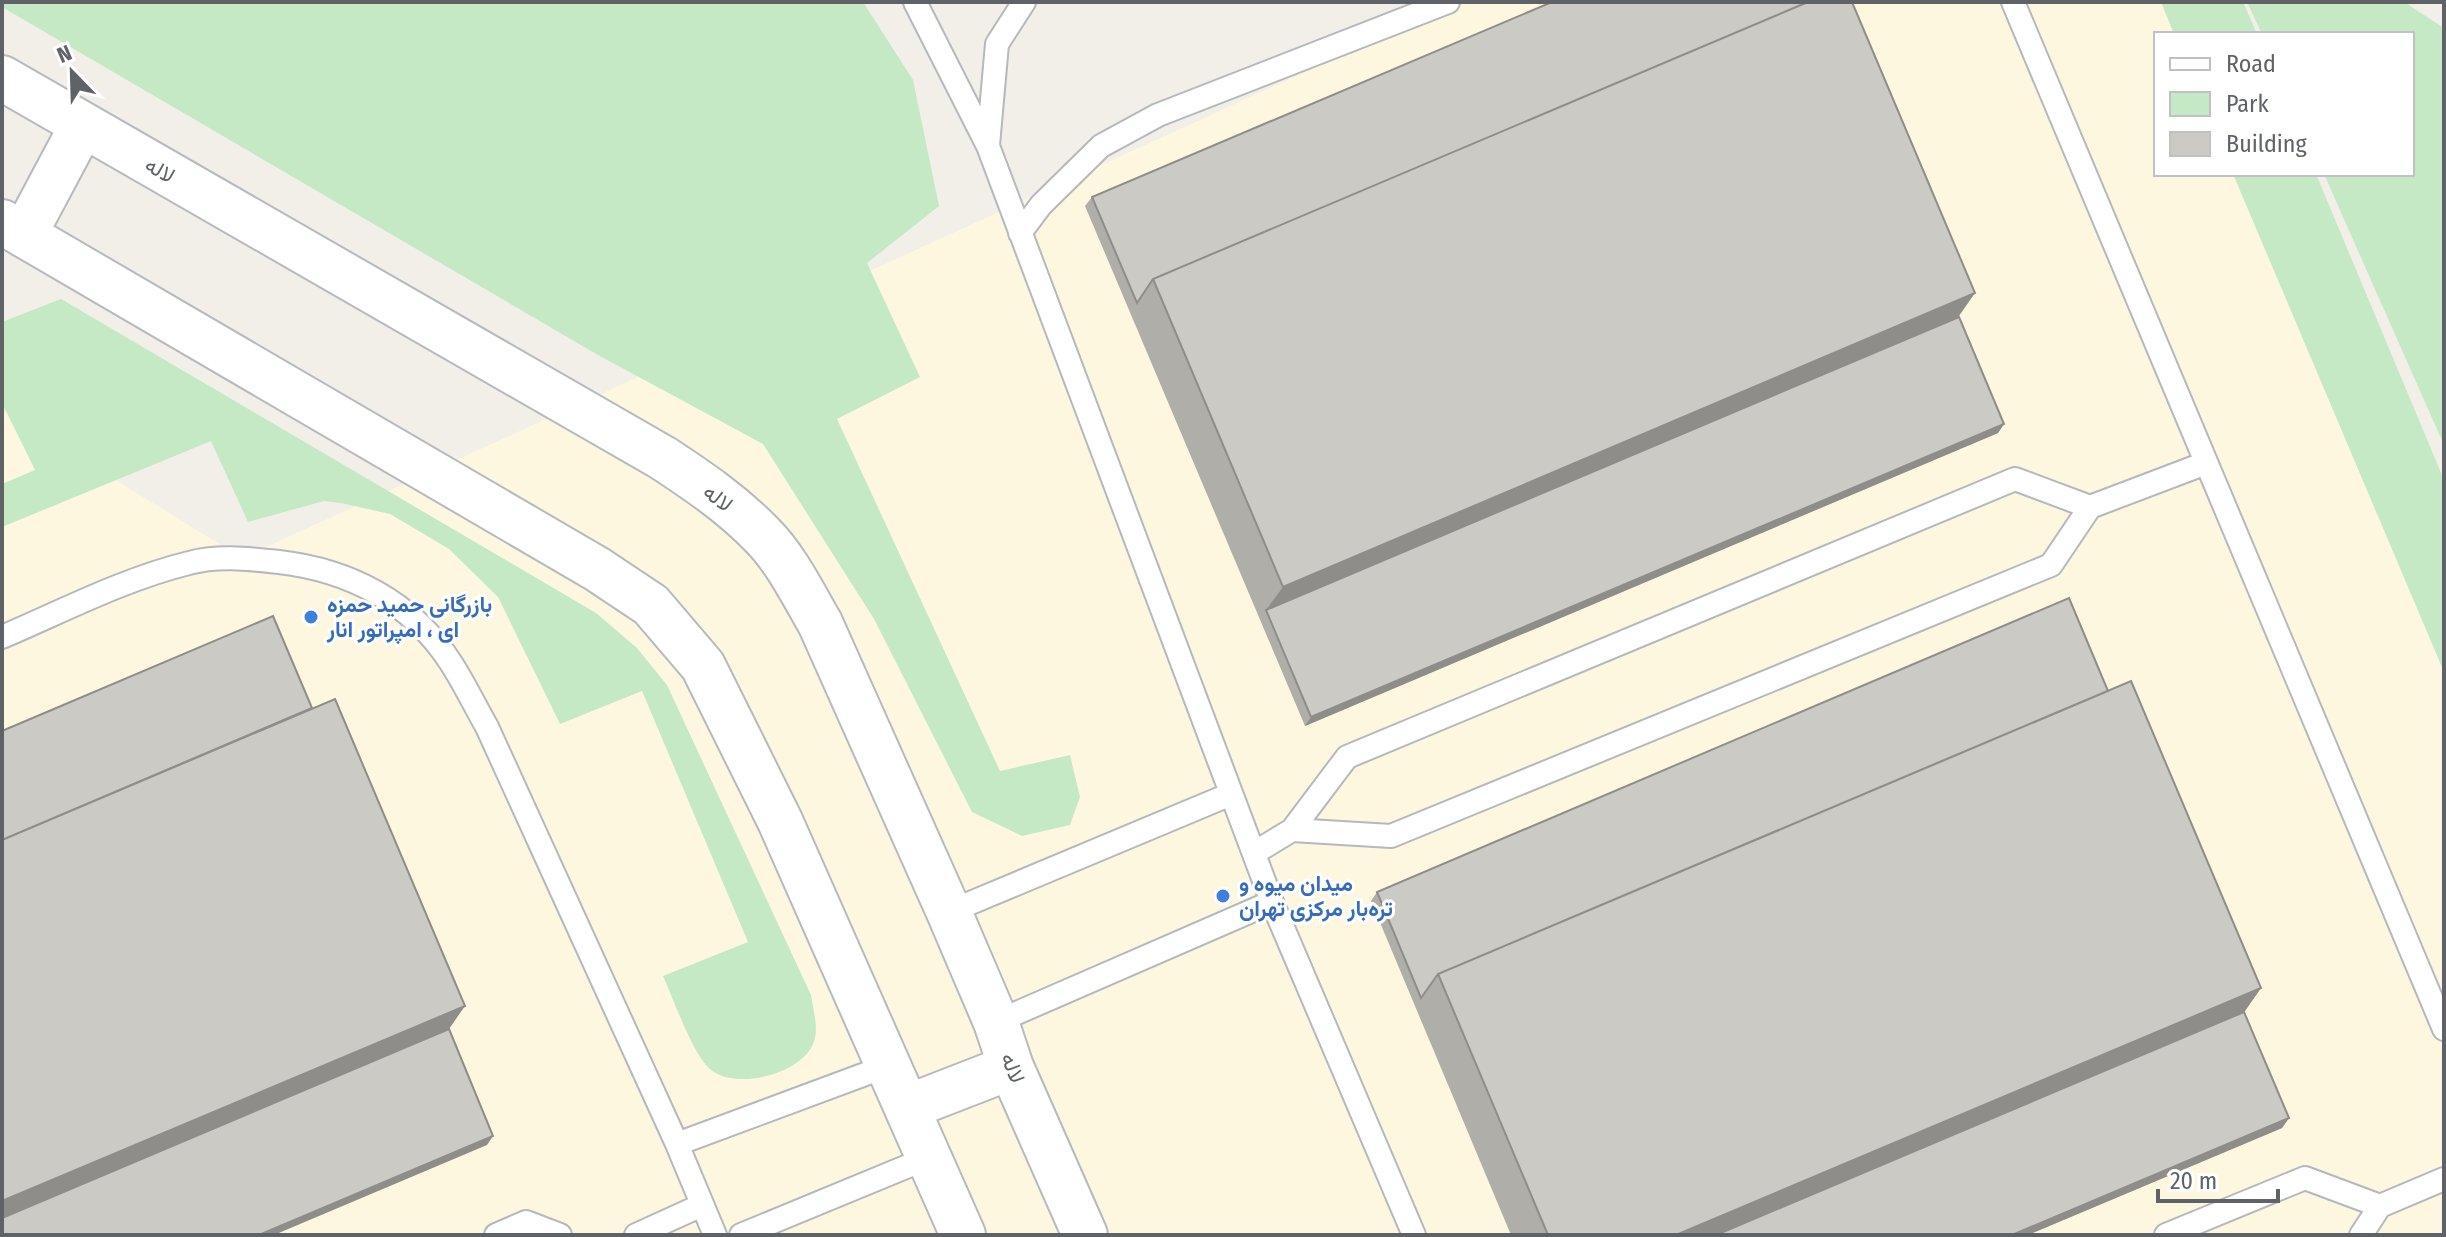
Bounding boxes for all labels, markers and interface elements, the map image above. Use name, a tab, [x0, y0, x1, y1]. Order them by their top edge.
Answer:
north arrow	[32, 32, 112, 112]
legend	[2154, 32, 2414, 176]
text: N	[53, 39, 76, 69]
text: Road	[2226, 50, 2276, 78]
text: Park	[2226, 90, 2269, 118]
text: Building	[2226, 130, 2308, 158]
street label: لاله	[140, 151, 180, 189]
street label: لاله	[698, 478, 738, 518]
place label: بازرگانی حمید حمزه ای ، امپراتور انار	[326, 591, 492, 645]
marker: بازرگانی حمید حمزه ای ، امپراتور انار	[302, 608, 320, 626]
place label: میدان میوه و تره‌بار مرکزی تهران	[1239, 870, 1393, 922]
marker: میدان میوه و تره‌بار مرکزی تهران	[1214, 887, 1232, 905]
street label: لاله	[995, 1049, 1031, 1087]
scale bar	[2158, 1153, 2278, 1203]
text: 20 m	[2170, 1167, 2217, 1195]

